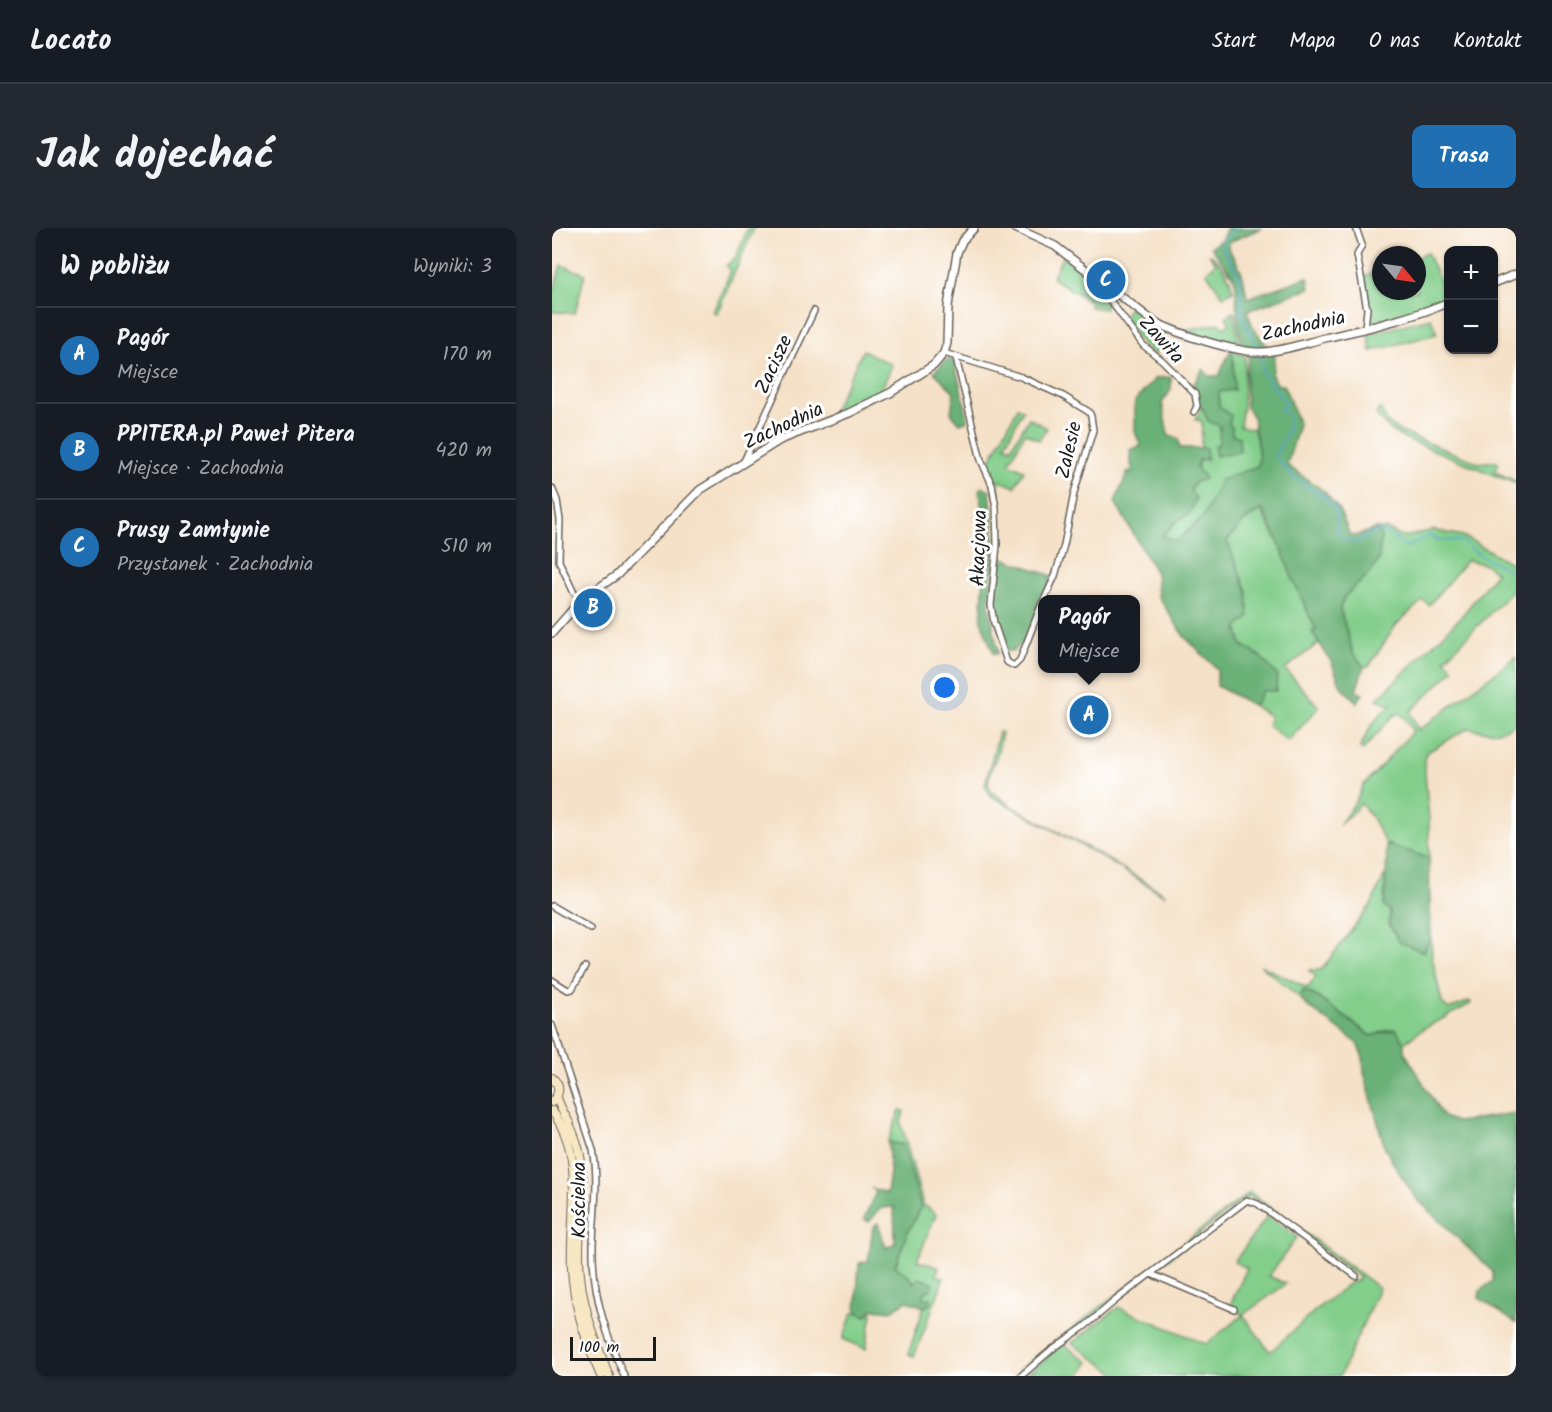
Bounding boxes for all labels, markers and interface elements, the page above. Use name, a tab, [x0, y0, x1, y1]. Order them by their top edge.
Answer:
text: Locato	[30, 19, 111, 64]
text: Start	[1212, 25, 1256, 58]
text: Mapa	[1289, 25, 1336, 58]
text: O nas	[1369, 25, 1420, 58]
text: Kontakt	[1453, 25, 1522, 58]
text: Jak dojechać	[36, 123, 274, 190]
button: Trasa	[1412, 125, 1516, 188]
text: W pobliżu	[60, 246, 169, 288]
north arrow	[1372, 246, 1426, 300]
map controls	[1444, 246, 1498, 354]
button: +	[1444, 246, 1498, 300]
text: Wyniki: 3	[413, 251, 492, 283]
pin: C	[1086, 257, 1126, 302]
button: −	[1444, 300, 1498, 354]
street label: Zachodnia	[1258, 302, 1348, 351]
street label: Zawiła	[1130, 309, 1191, 372]
text: Pagór	[117, 322, 169, 357]
street label: Zacisze	[747, 330, 802, 400]
text: A	[73, 339, 86, 371]
text: 170 m	[443, 339, 492, 371]
text: Miejsce	[117, 357, 178, 389]
street label: Zachodnia	[738, 394, 829, 459]
text: PPITERA.pl Paweł Pitera	[117, 418, 355, 453]
street label: Zalesie	[1048, 419, 1092, 482]
text: B	[73, 435, 86, 467]
text: 420 m	[435, 435, 492, 467]
text: Miejsce · Zachodnia	[117, 453, 284, 485]
street label: Akacjowa	[963, 509, 997, 587]
text: Prusy Zamłynie	[117, 514, 270, 549]
text: C	[73, 531, 86, 563]
text: 510 m	[441, 531, 492, 563]
text: Przystanek · Zachodnia	[117, 549, 313, 581]
pin: B	[574, 586, 612, 631]
popup	[1038, 595, 1140, 673]
text: Pagór	[1058, 601, 1110, 636]
text: Miejsce	[1058, 636, 1120, 668]
your location	[930, 673, 959, 702]
pin: A	[1070, 692, 1108, 738]
street label: Kościelna	[564, 1162, 596, 1239]
scale bar	[570, 1334, 656, 1362]
text: 100 m	[579, 1335, 619, 1360]

